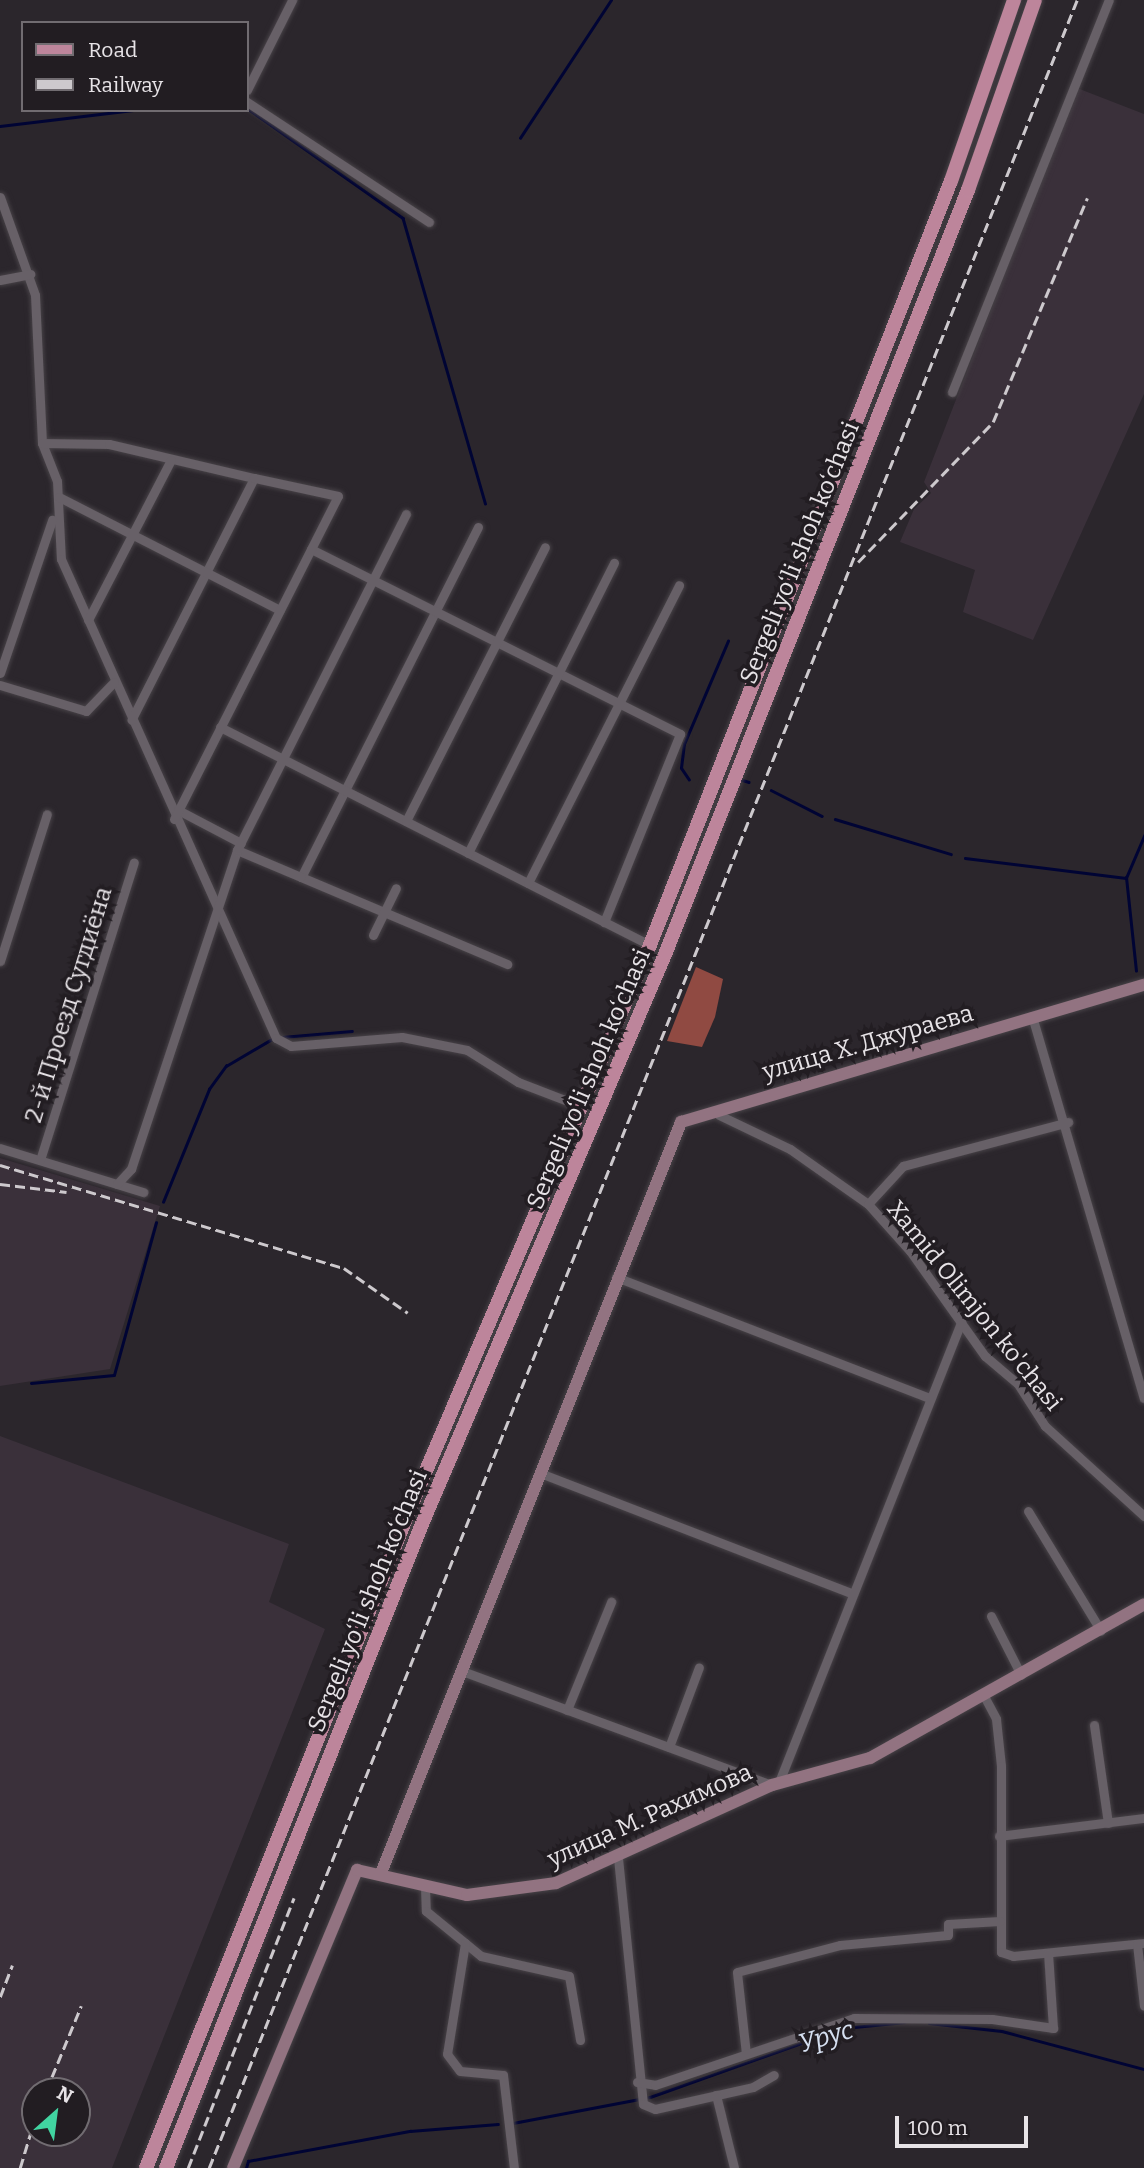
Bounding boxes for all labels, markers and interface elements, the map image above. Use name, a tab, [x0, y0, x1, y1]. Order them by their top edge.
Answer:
legend	[21, 21, 248, 112]
text: Road	[88, 37, 137, 63]
text: Railway	[88, 72, 163, 98]
street label: Sergeli yo‘li shoh ko‘chasi	[734, 418, 866, 688]
street label: 2-й Проезд Сугдиёна	[19, 884, 119, 1126]
street label: Sergeli yo‘li shoh ko‘chasi	[521, 944, 657, 1214]
street label: улица Х. Джураева	[759, 999, 977, 1087]
street label: Xamid Olimjon ko'chasi	[880, 1195, 1068, 1417]
street label: Sergeli yo‘li shoh ko‘chasi	[302, 1466, 434, 1736]
street label: улица М. Рахимова	[543, 1758, 757, 1874]
water label: Урус	[795, 2014, 857, 2060]
north arrow	[21, 2077, 91, 2147]
text: N	[53, 2081, 77, 2108]
scale bar	[899, 2102, 1032, 2146]
text: 100 m	[908, 2115, 968, 2141]

